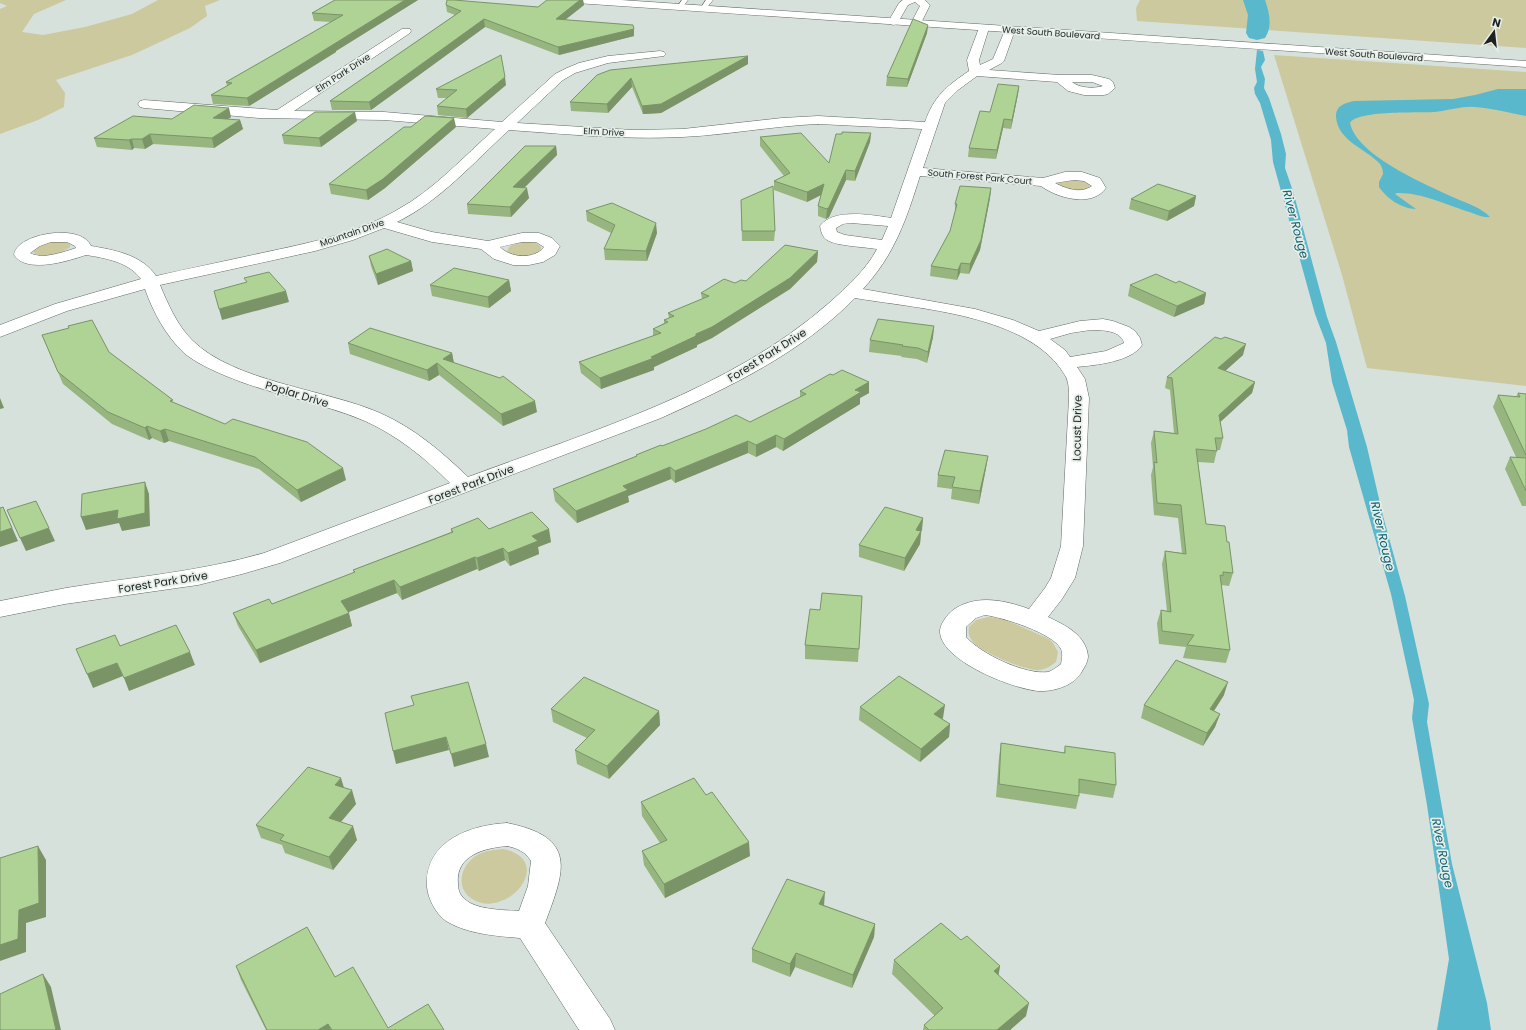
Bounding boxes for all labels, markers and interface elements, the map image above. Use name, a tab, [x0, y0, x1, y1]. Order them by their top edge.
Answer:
north arrow	[1474, 12, 1514, 52]
text: N	[1491, 14, 1503, 31]
street label: West South Boulevard	[1002, 24, 1100, 42]
street label: West South Boulevard	[1325, 46, 1423, 64]
street label: Elm Park Drive	[313, 51, 373, 95]
street label: Elm Drive	[583, 125, 625, 139]
street label: South Forest Park Court	[927, 166, 1033, 188]
water label: River Rouge	[1279, 188, 1314, 261]
street label: Mountain Drive	[318, 216, 386, 250]
street label: Forest Park Drive	[724, 324, 810, 386]
street label: Poplar Drive	[263, 377, 331, 411]
street label: Locust Drive	[1068, 395, 1086, 461]
street label: Forest Park Drive	[426, 460, 516, 508]
water label: River Rouge	[1367, 500, 1399, 573]
street label: Forest Park Drive	[117, 567, 209, 597]
water label: River Rouge	[1428, 817, 1458, 890]

